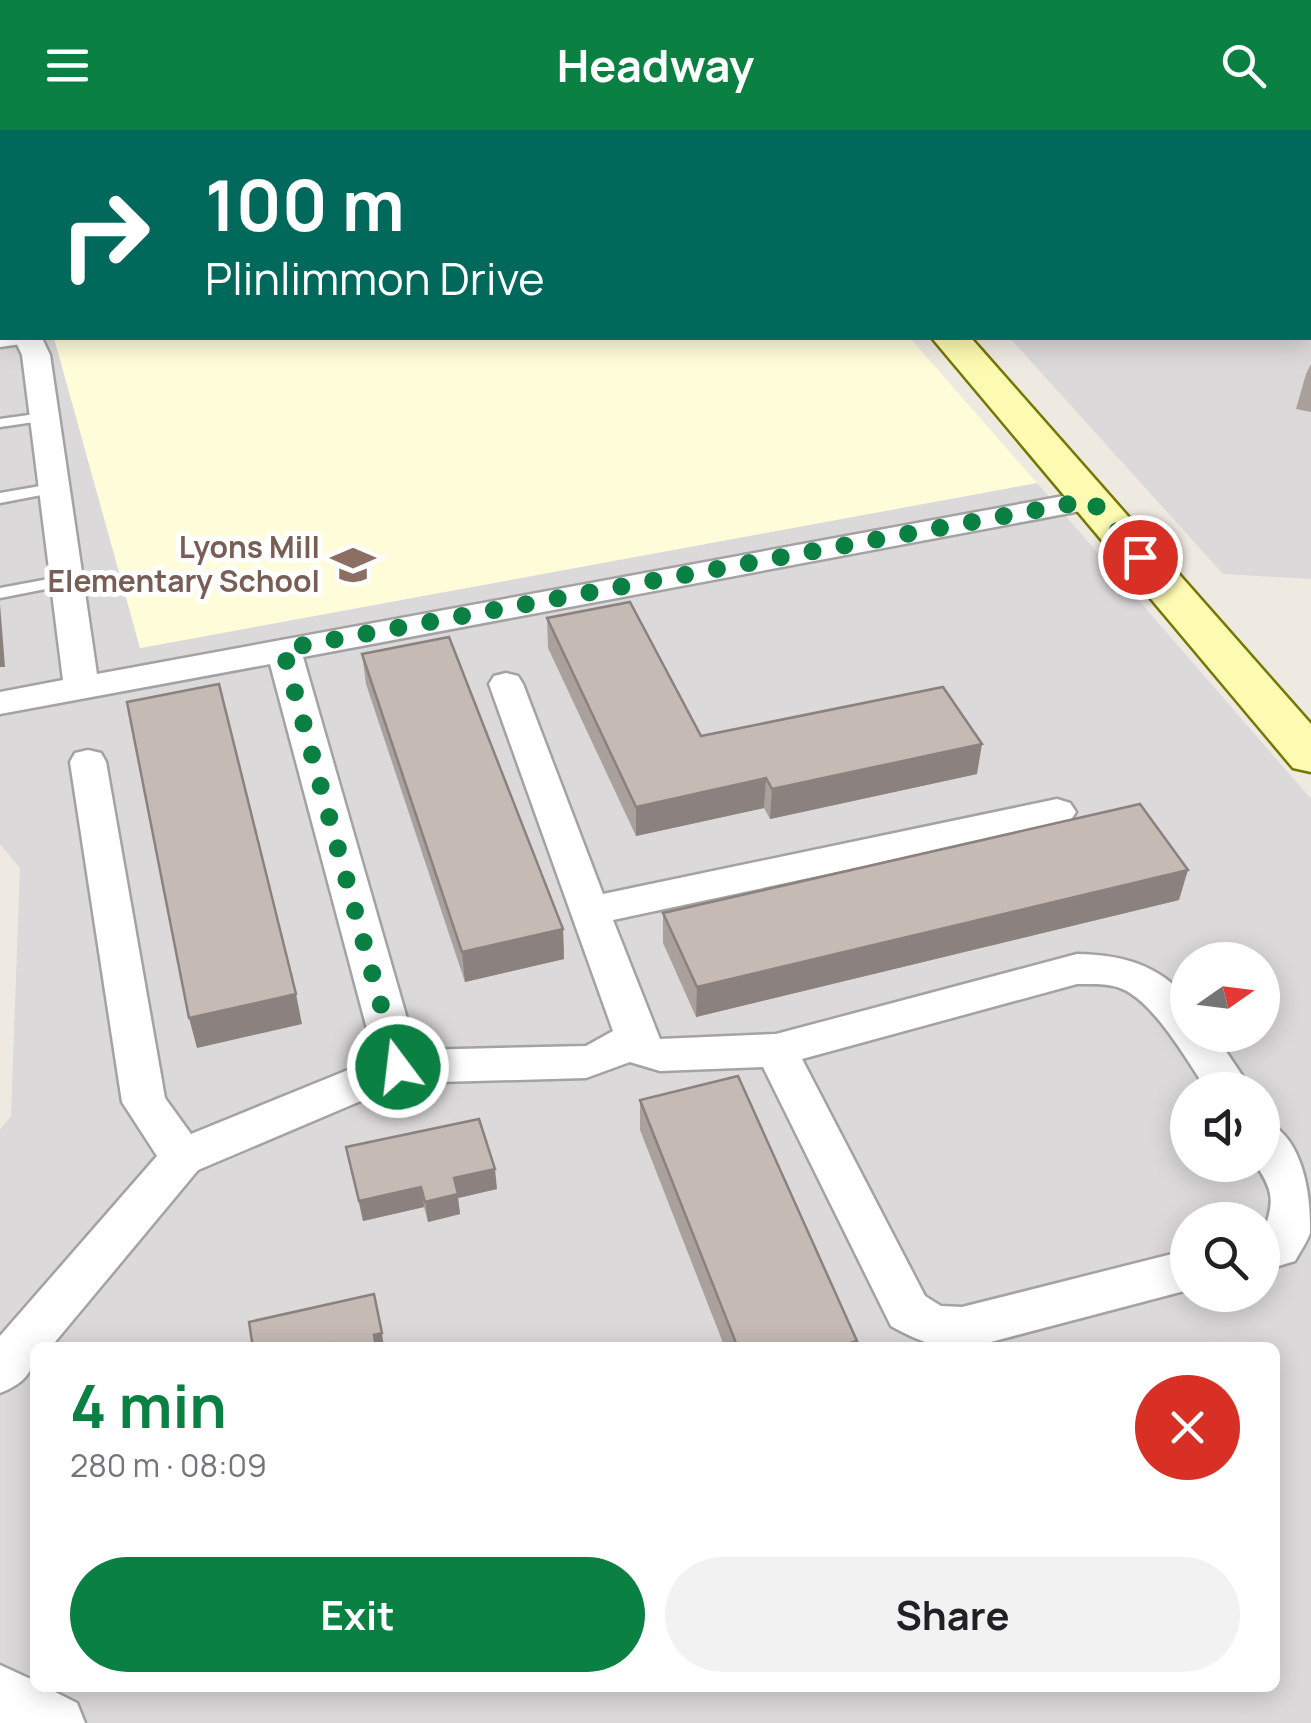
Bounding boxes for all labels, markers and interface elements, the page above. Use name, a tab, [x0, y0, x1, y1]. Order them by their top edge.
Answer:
text: Headway	[557, 34, 754, 96]
icon: menu	[40, 38, 95, 93]
icon: search	[1216, 38, 1271, 93]
text: 100 m	[205, 156, 405, 252]
icon: right	[40, 170, 170, 300]
text: Plinlimmon Drive	[205, 247, 545, 309]
pin	[1098, 515, 1183, 600]
place label: Lyons Mill Elementary School	[48, 526, 320, 601]
icon: arrive	[1113, 530, 1168, 585]
school or university icon: Lyons Mill Elementary School	[329, 541, 377, 589]
north arrow	[1170, 942, 1280, 1052]
map controls	[1170, 942, 1280, 1312]
position arrow	[346, 1015, 450, 1119]
button: sound	[1170, 1072, 1280, 1182]
button: search	[1170, 1202, 1280, 1312]
text: 4 min	[70, 1364, 227, 1446]
button: close	[1135, 1375, 1240, 1480]
text: 280 m · 08:09	[70, 1443, 267, 1487]
button: Exit	[70, 1557, 645, 1672]
button: Share	[665, 1557, 1240, 1672]

